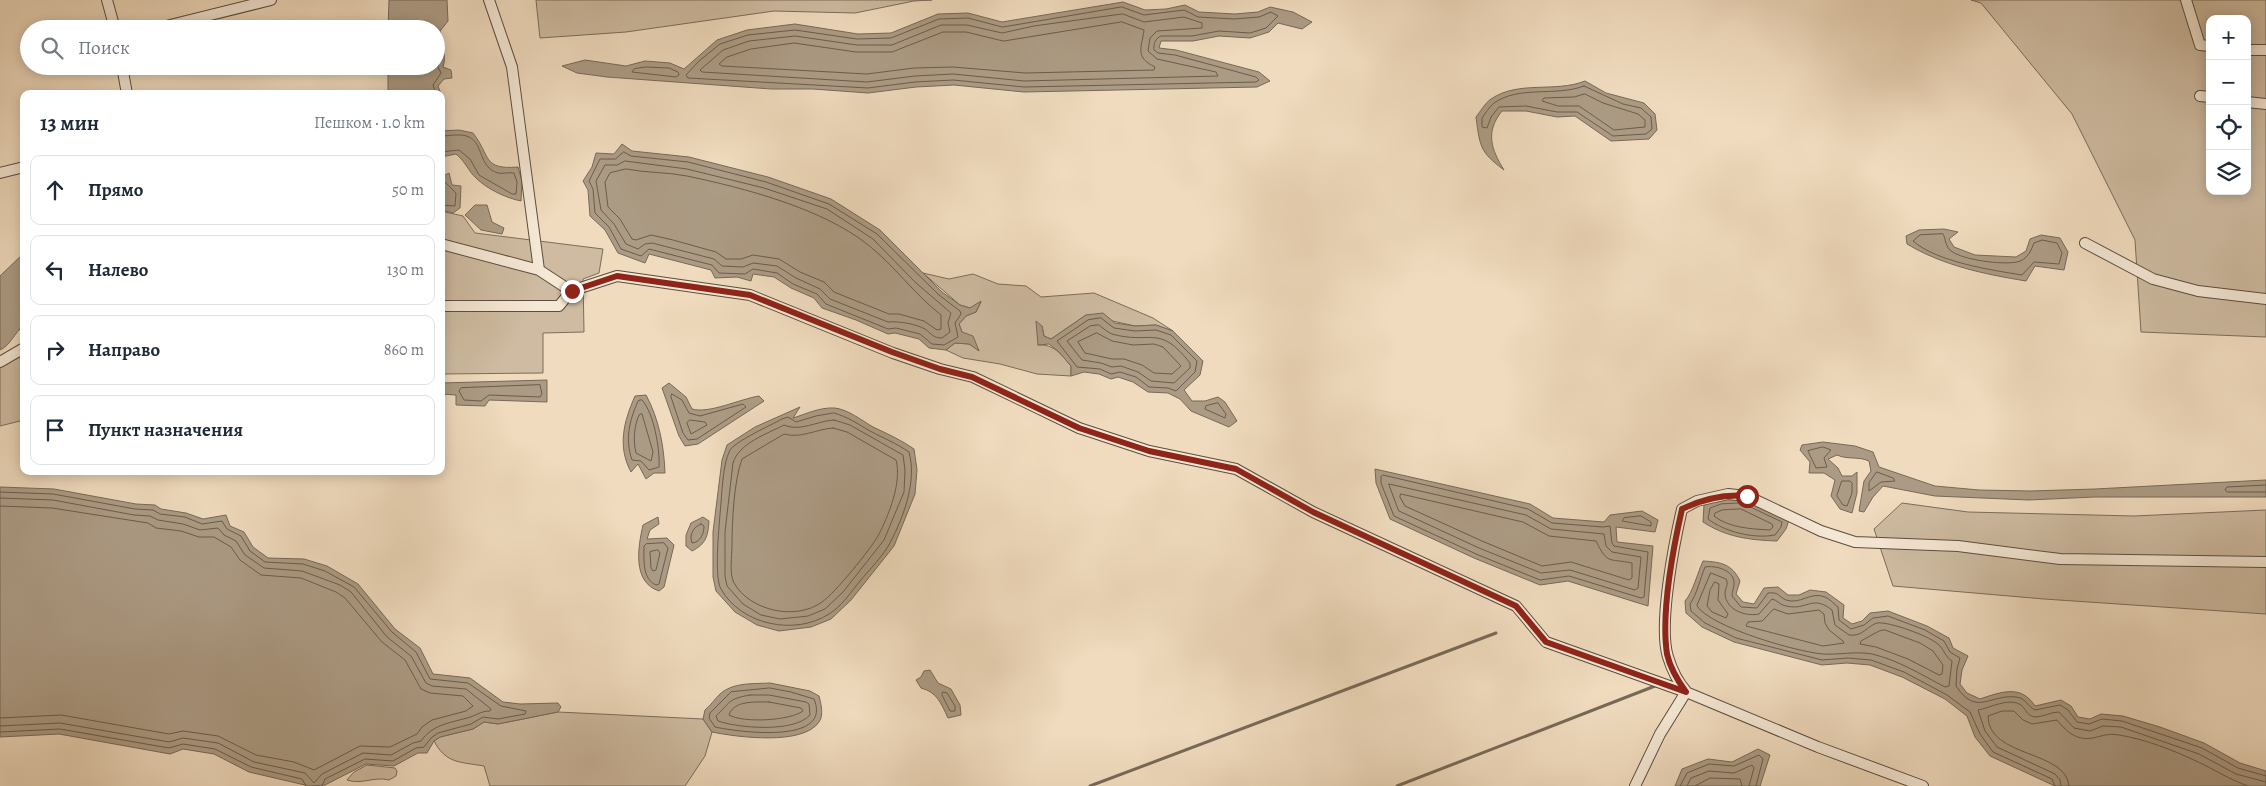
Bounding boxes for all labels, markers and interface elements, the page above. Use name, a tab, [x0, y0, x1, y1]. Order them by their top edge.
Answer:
map controls	[2206, 15, 2251, 195]
button: +	[2206, 15, 2251, 60]
search box	[20, 20, 445, 75]
icon: search	[38, 34, 66, 62]
text: Поиск	[78, 35, 130, 61]
button: −	[2206, 60, 2251, 105]
button: locate	[2206, 105, 2251, 150]
text: 13 мин	[40, 109, 99, 137]
text: Пешком · 1.0 km	[314, 112, 425, 134]
button: layers	[2206, 150, 2251, 195]
icon: ahead	[41, 176, 69, 204]
text: Прямо	[88, 177, 143, 203]
text: 50 m	[392, 179, 424, 201]
icon: left	[41, 256, 69, 284]
text: Налево	[88, 257, 148, 283]
text: 130 m	[387, 259, 424, 281]
route end	[561, 280, 584, 303]
icon: right	[41, 336, 69, 364]
text: Направо	[88, 337, 160, 363]
text: 860 m	[384, 339, 424, 361]
icon: arrive	[41, 416, 69, 444]
text: Пункт назначения	[88, 417, 243, 443]
route start	[1736, 485, 1759, 508]

